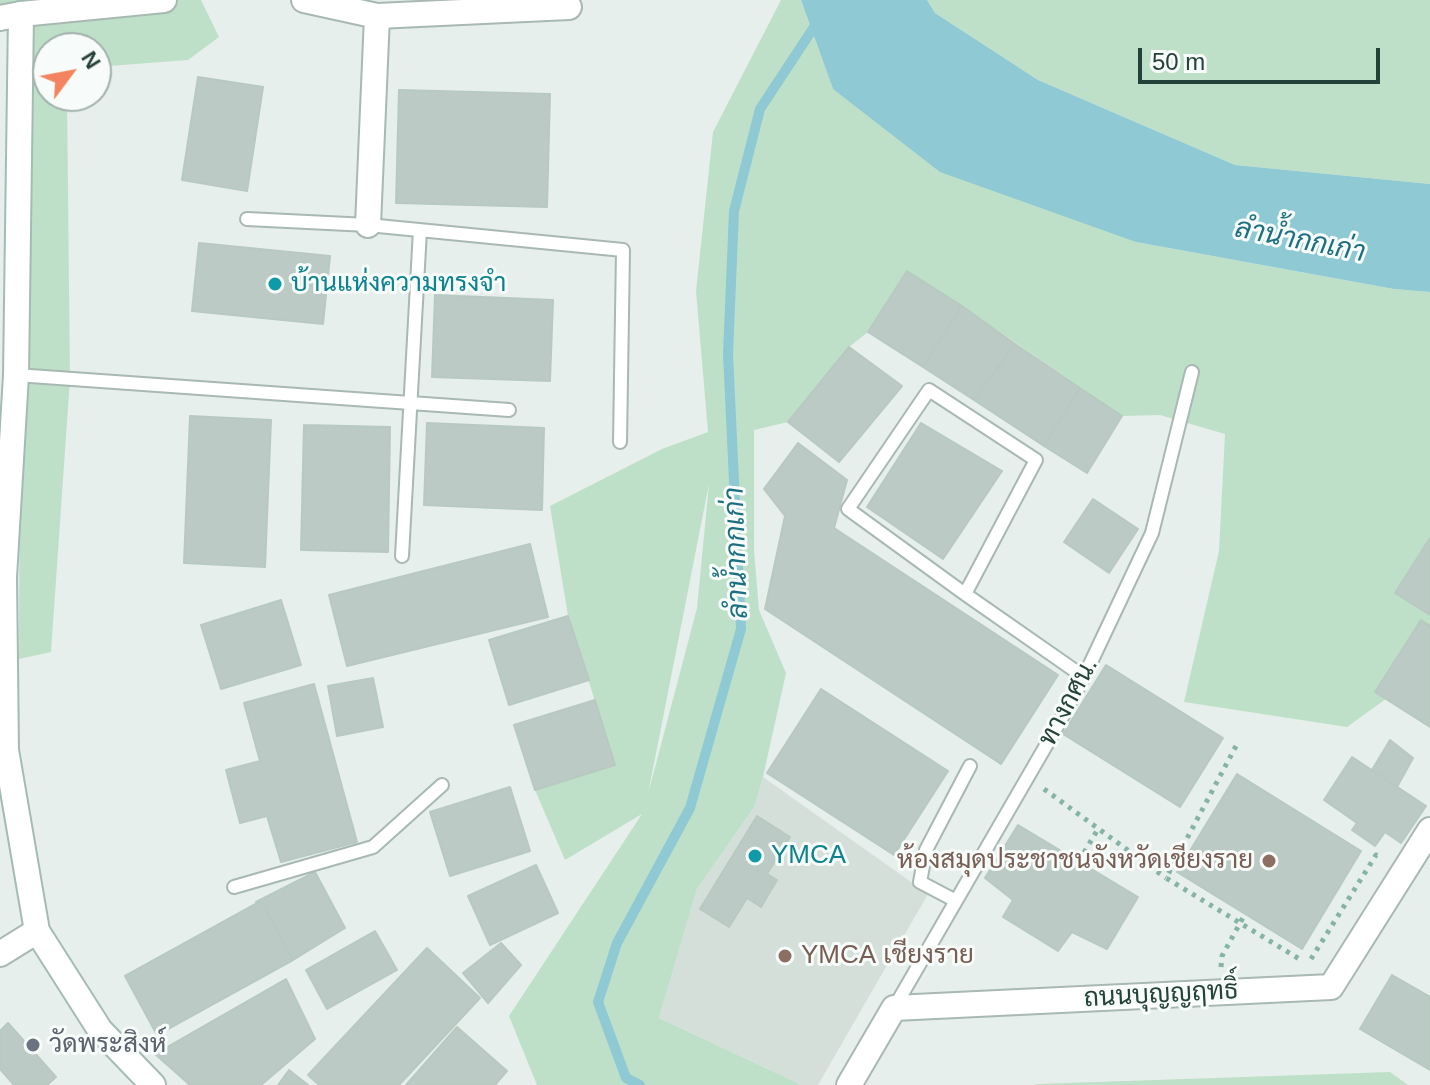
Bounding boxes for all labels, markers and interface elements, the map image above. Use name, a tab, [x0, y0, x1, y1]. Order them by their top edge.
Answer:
north arrow	[32, 32, 112, 112]
scale bar	[1142, 32, 1384, 82]
text: N	[76, 47, 106, 73]
text: 50 m	[1152, 48, 1205, 75]
water label: ลำน้ำกกเก่า	[1232, 212, 1368, 270]
place label: บ้านแห่งความทรงจำ	[291, 268, 506, 300]
marker: บ้านแห่งความทรงจำ	[266, 275, 284, 293]
water label: ลำน้ำกกเก่า	[718, 487, 756, 619]
street label: ทางกศน.	[1033, 652, 1105, 752]
place label: YMCA	[771, 840, 846, 872]
place label: ห้องสมุดประชาชนจังหวัดเชียงราย	[897, 845, 1253, 877]
marker: YMCA	[746, 847, 764, 865]
marker: ห้องสมุดประชาชนจังหวัดเชียงราย	[1260, 852, 1278, 870]
place label: YMCA เชียงราย	[801, 940, 974, 972]
marker: YMCA เชียงราย	[776, 947, 794, 965]
street label: ถนนบุญญฤทธิ์	[1083, 975, 1239, 1015]
place label: วัดพระสิงห์	[49, 1029, 166, 1061]
marker: วัดพระสิงห์	[24, 1036, 42, 1054]

